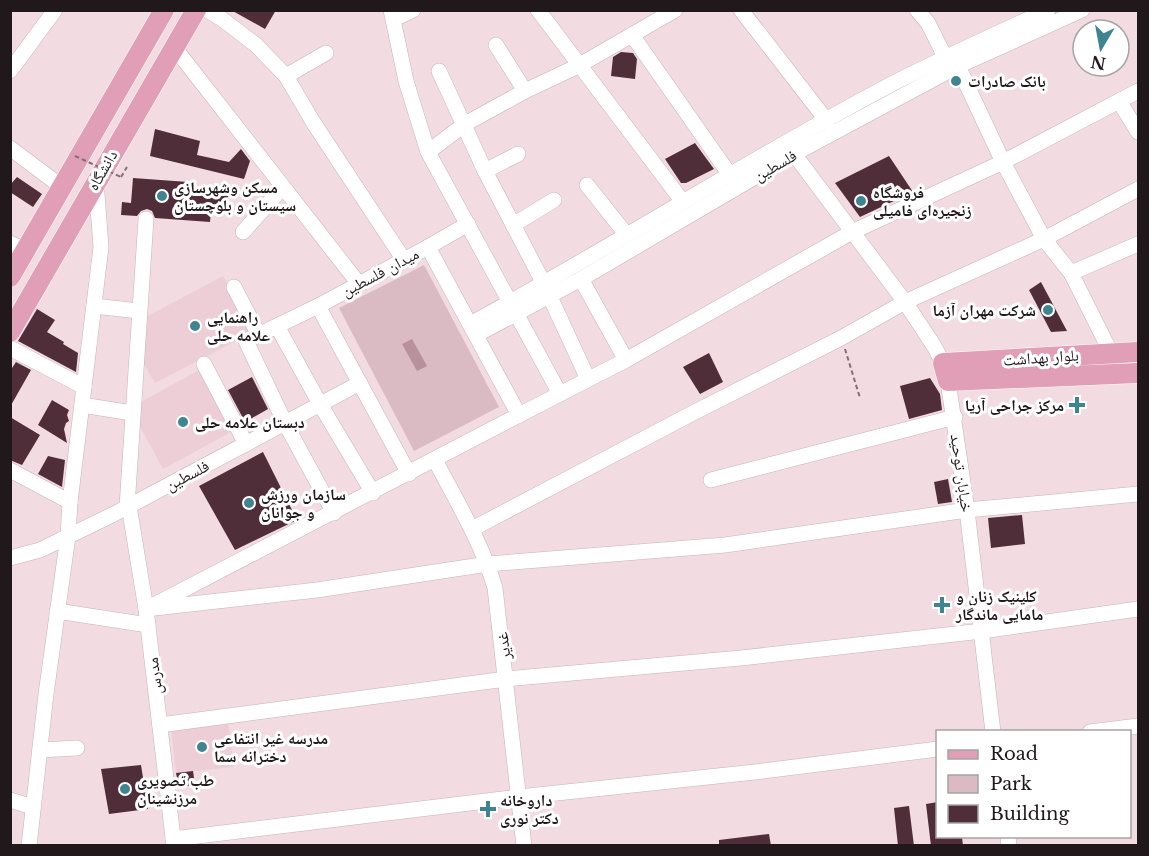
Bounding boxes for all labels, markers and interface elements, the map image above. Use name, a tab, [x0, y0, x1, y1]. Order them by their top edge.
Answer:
north arrow	[1071, 18, 1131, 78]
text: N	[1089, 52, 1108, 74]
place label: بانک صادرات	[968, 71, 1046, 91]
marker: بانک صادرات	[949, 74, 963, 88]
street label: فلسطین	[750, 145, 801, 186]
street label: دانشگاه	[82, 146, 122, 194]
place label: مسکن وشهرسازی سیستان و بلوچستان	[174, 177, 296, 215]
place label: فروشگاه زنجیره‌ای فامیلی	[873, 182, 972, 220]
marker: مسکن وشهرسازی سیستان و بلوچستان	[155, 189, 169, 203]
marker: فروشگاه زنجیره‌ای فامیلی	[854, 194, 868, 208]
street label: میدان فلسطین	[338, 243, 423, 302]
place label: شرکت مهران آزما	[933, 300, 1036, 320]
marker: شرکت مهران آزما	[1041, 303, 1055, 317]
place label: راهنمایی علامه حلی	[207, 307, 270, 345]
marker: راهنمایی علامه حلی	[188, 319, 202, 333]
street label: بلوار بهداشت	[1002, 344, 1080, 370]
place label: مرکز جراحی آریا	[965, 395, 1064, 415]
marker: مرکز جراحی آریا	[1068, 396, 1086, 414]
place label: دبستان علامه حلی	[195, 412, 305, 432]
marker: دبستان علامه حلی	[176, 415, 190, 429]
street label: خیابان توحید	[946, 433, 977, 514]
street label: فلسطین	[162, 455, 213, 496]
place label: سازمان ورزش و جوانان	[261, 484, 346, 522]
marker: سازمان ورزش و جوانان	[242, 496, 256, 510]
place label: کلینیک زنان و مامایی ماندگار	[955, 586, 1043, 624]
marker: کلینیک زنان و مامایی ماندگار	[933, 596, 951, 614]
street label: غدیر	[491, 631, 515, 662]
street label: مدرس	[142, 656, 167, 696]
place label: مدرسه غیر انتفاعی دخترانه سما	[214, 728, 328, 766]
legend	[936, 730, 1131, 838]
marker: مدرسه غیر انتفاعی دخترانه سما	[195, 740, 209, 754]
text: Road	[990, 743, 1038, 765]
place label: طب تصویری مرزنشینان	[137, 770, 214, 808]
text: Park	[990, 773, 1032, 795]
marker: طب تصویری مرزنشینان	[118, 782, 132, 796]
place label: داروخانه دکتر نوری	[500, 790, 559, 828]
marker: داروخانه دکتر نوری	[481, 802, 495, 816]
text: Building	[990, 803, 1069, 825]

